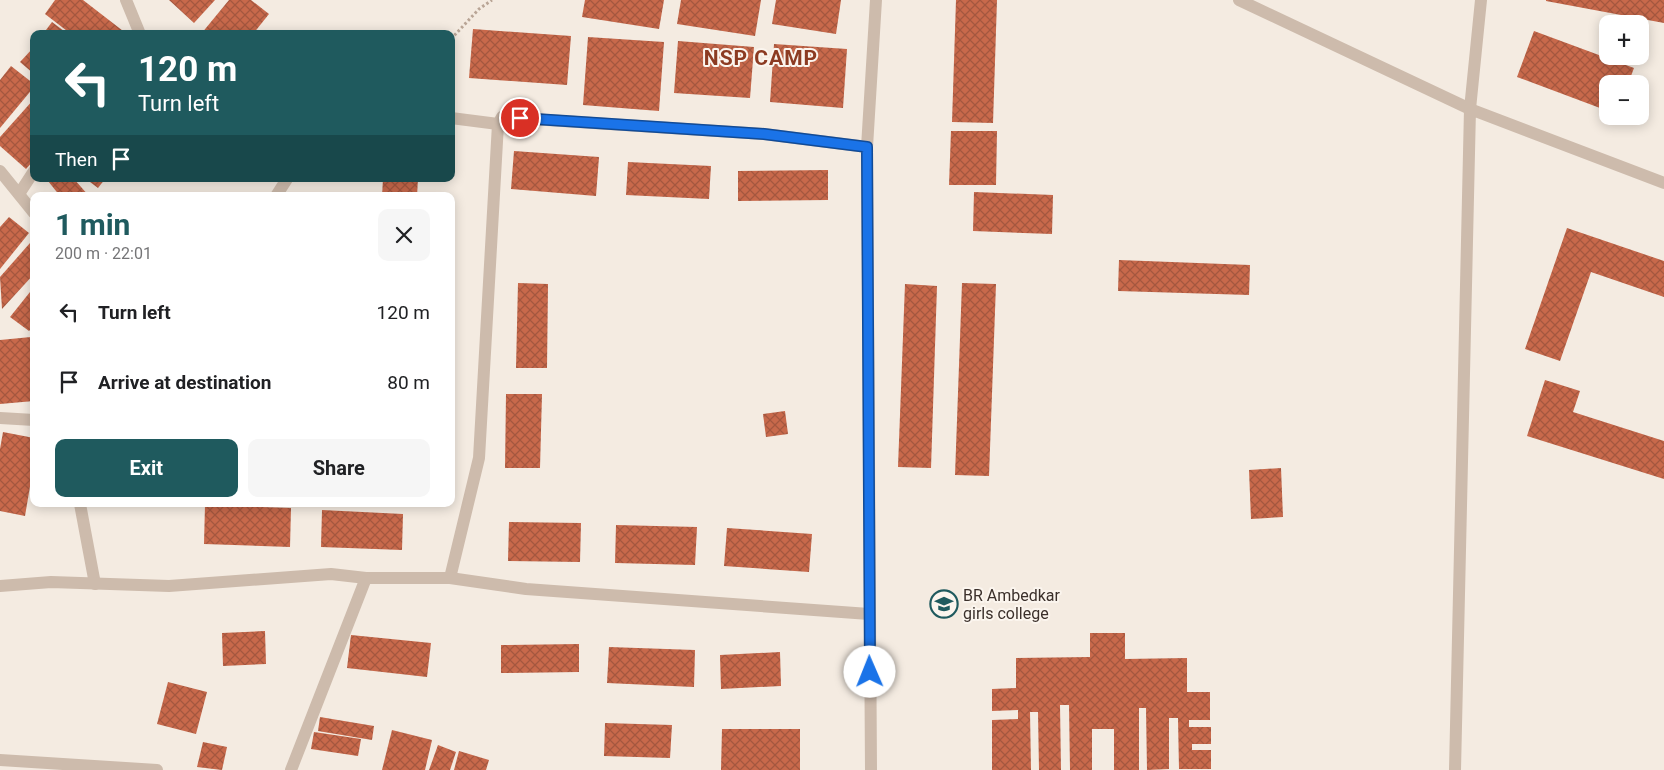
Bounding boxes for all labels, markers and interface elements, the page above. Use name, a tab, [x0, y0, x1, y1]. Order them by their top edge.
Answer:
map controls	[1599, 15, 1649, 125]
button: +	[1599, 15, 1649, 65]
district label: NSP CAMP	[704, 46, 818, 70]
text: 120 m	[138, 49, 237, 90]
icon: left	[55, 50, 120, 115]
button: −	[1599, 75, 1649, 125]
text: Turn left	[138, 91, 219, 116]
pin	[499, 97, 541, 139]
icon: arrive	[506, 104, 534, 132]
icon: arrive	[107, 145, 135, 173]
text: Then	[55, 148, 97, 171]
text: 1 min	[55, 207, 130, 242]
button: close	[378, 209, 430, 261]
text: 200 m · 22:01	[55, 244, 152, 263]
icon: left	[55, 298, 83, 326]
text: Turn left	[98, 301, 171, 324]
text: 120 m	[377, 301, 430, 324]
icon: arrive	[55, 368, 83, 396]
text: Arrive at destination	[98, 371, 271, 394]
text: 80 m	[387, 371, 430, 394]
button: Exit	[55, 439, 238, 497]
button: Share	[248, 439, 430, 497]
place label: BR Ambedkar girls college	[963, 586, 1061, 623]
school or university icon: BR Ambedkar girls college	[929, 589, 959, 619]
position arrow	[843, 645, 895, 697]

